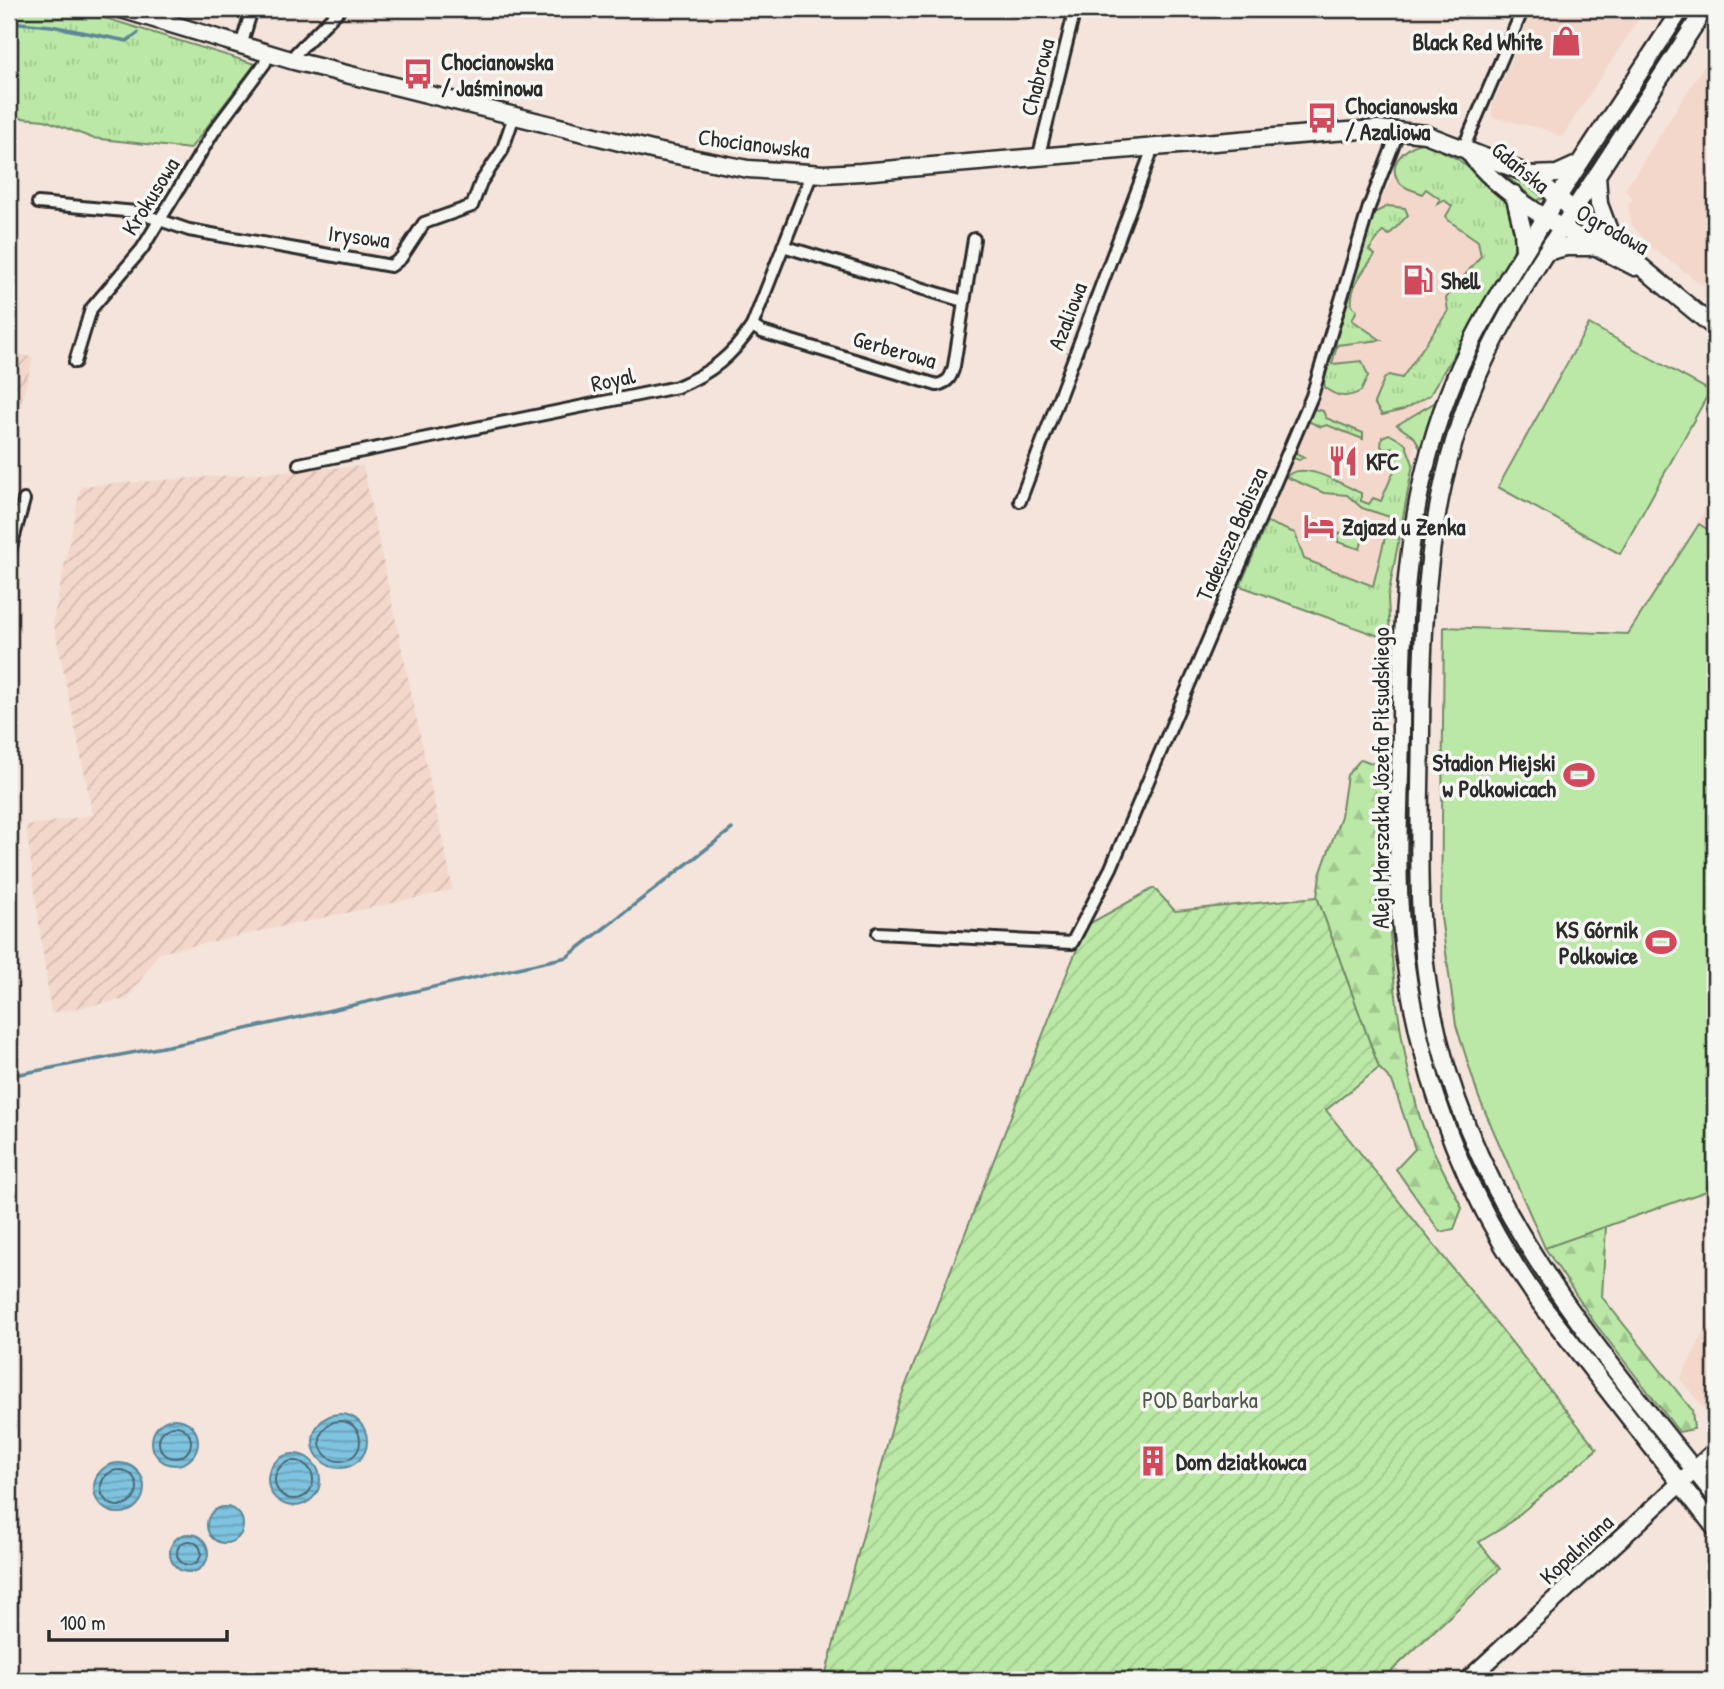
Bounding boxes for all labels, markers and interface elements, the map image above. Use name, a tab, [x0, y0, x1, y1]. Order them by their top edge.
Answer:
shop icon: Black Red White	[1549, 24, 1583, 58]
place label: Black Red White	[1413, 26, 1544, 57]
street label: Chabrowa	[1012, 35, 1062, 119]
place label: Chocianowska / Jaśminowa	[441, 46, 553, 103]
bus stop icon: Chocianowska / Jaśminowa	[401, 57, 435, 91]
place label: Chocianowska / Azaliowa	[1345, 90, 1457, 147]
bus stop icon: Chocianowska / Azaliowa	[1305, 101, 1339, 135]
street label: Chocianowska	[696, 121, 812, 165]
street label: Gdańska	[1485, 134, 1557, 200]
street label: Krokusowa	[114, 151, 186, 241]
street label: Ogrodowa	[1571, 196, 1655, 262]
street label: Irysowa	[326, 217, 392, 255]
fuel station icon: Shell	[1401, 263, 1435, 297]
place label: Shell	[1441, 265, 1481, 296]
street label: Azaliowa	[1040, 278, 1094, 354]
street label: Gerberowa	[850, 322, 940, 376]
street label: Royal	[588, 359, 639, 399]
restaurant icon: KFC	[1326, 444, 1360, 478]
place label: KFC	[1366, 446, 1399, 477]
street label: Tadeusza Babisza	[1188, 462, 1274, 606]
hotel icon: Zajazd u Zenka	[1302, 509, 1336, 543]
place label: Zajazd u Zenka	[1342, 511, 1465, 542]
street label: Aleja Marszałka Józefa Piłsudskiego	[1365, 627, 1396, 929]
place label: Stadion Miejski w Polkowicach	[1432, 747, 1556, 804]
sports icon: Stadion Miejski w Polkowicach	[1562, 758, 1596, 792]
place label: KS Górnik Polkowice	[1556, 914, 1639, 971]
sports icon: KS Górnik Polkowice	[1644, 925, 1678, 959]
park label: POD Barbarka	[1142, 1384, 1258, 1415]
building icon: Dom działkowca	[1136, 1444, 1170, 1478]
place label: Dom działkowca	[1176, 1446, 1306, 1477]
street label: Kopalniana	[1532, 1507, 1620, 1591]
scale bar	[49, 1598, 228, 1642]
text: 100 m	[60, 1608, 106, 1637]

